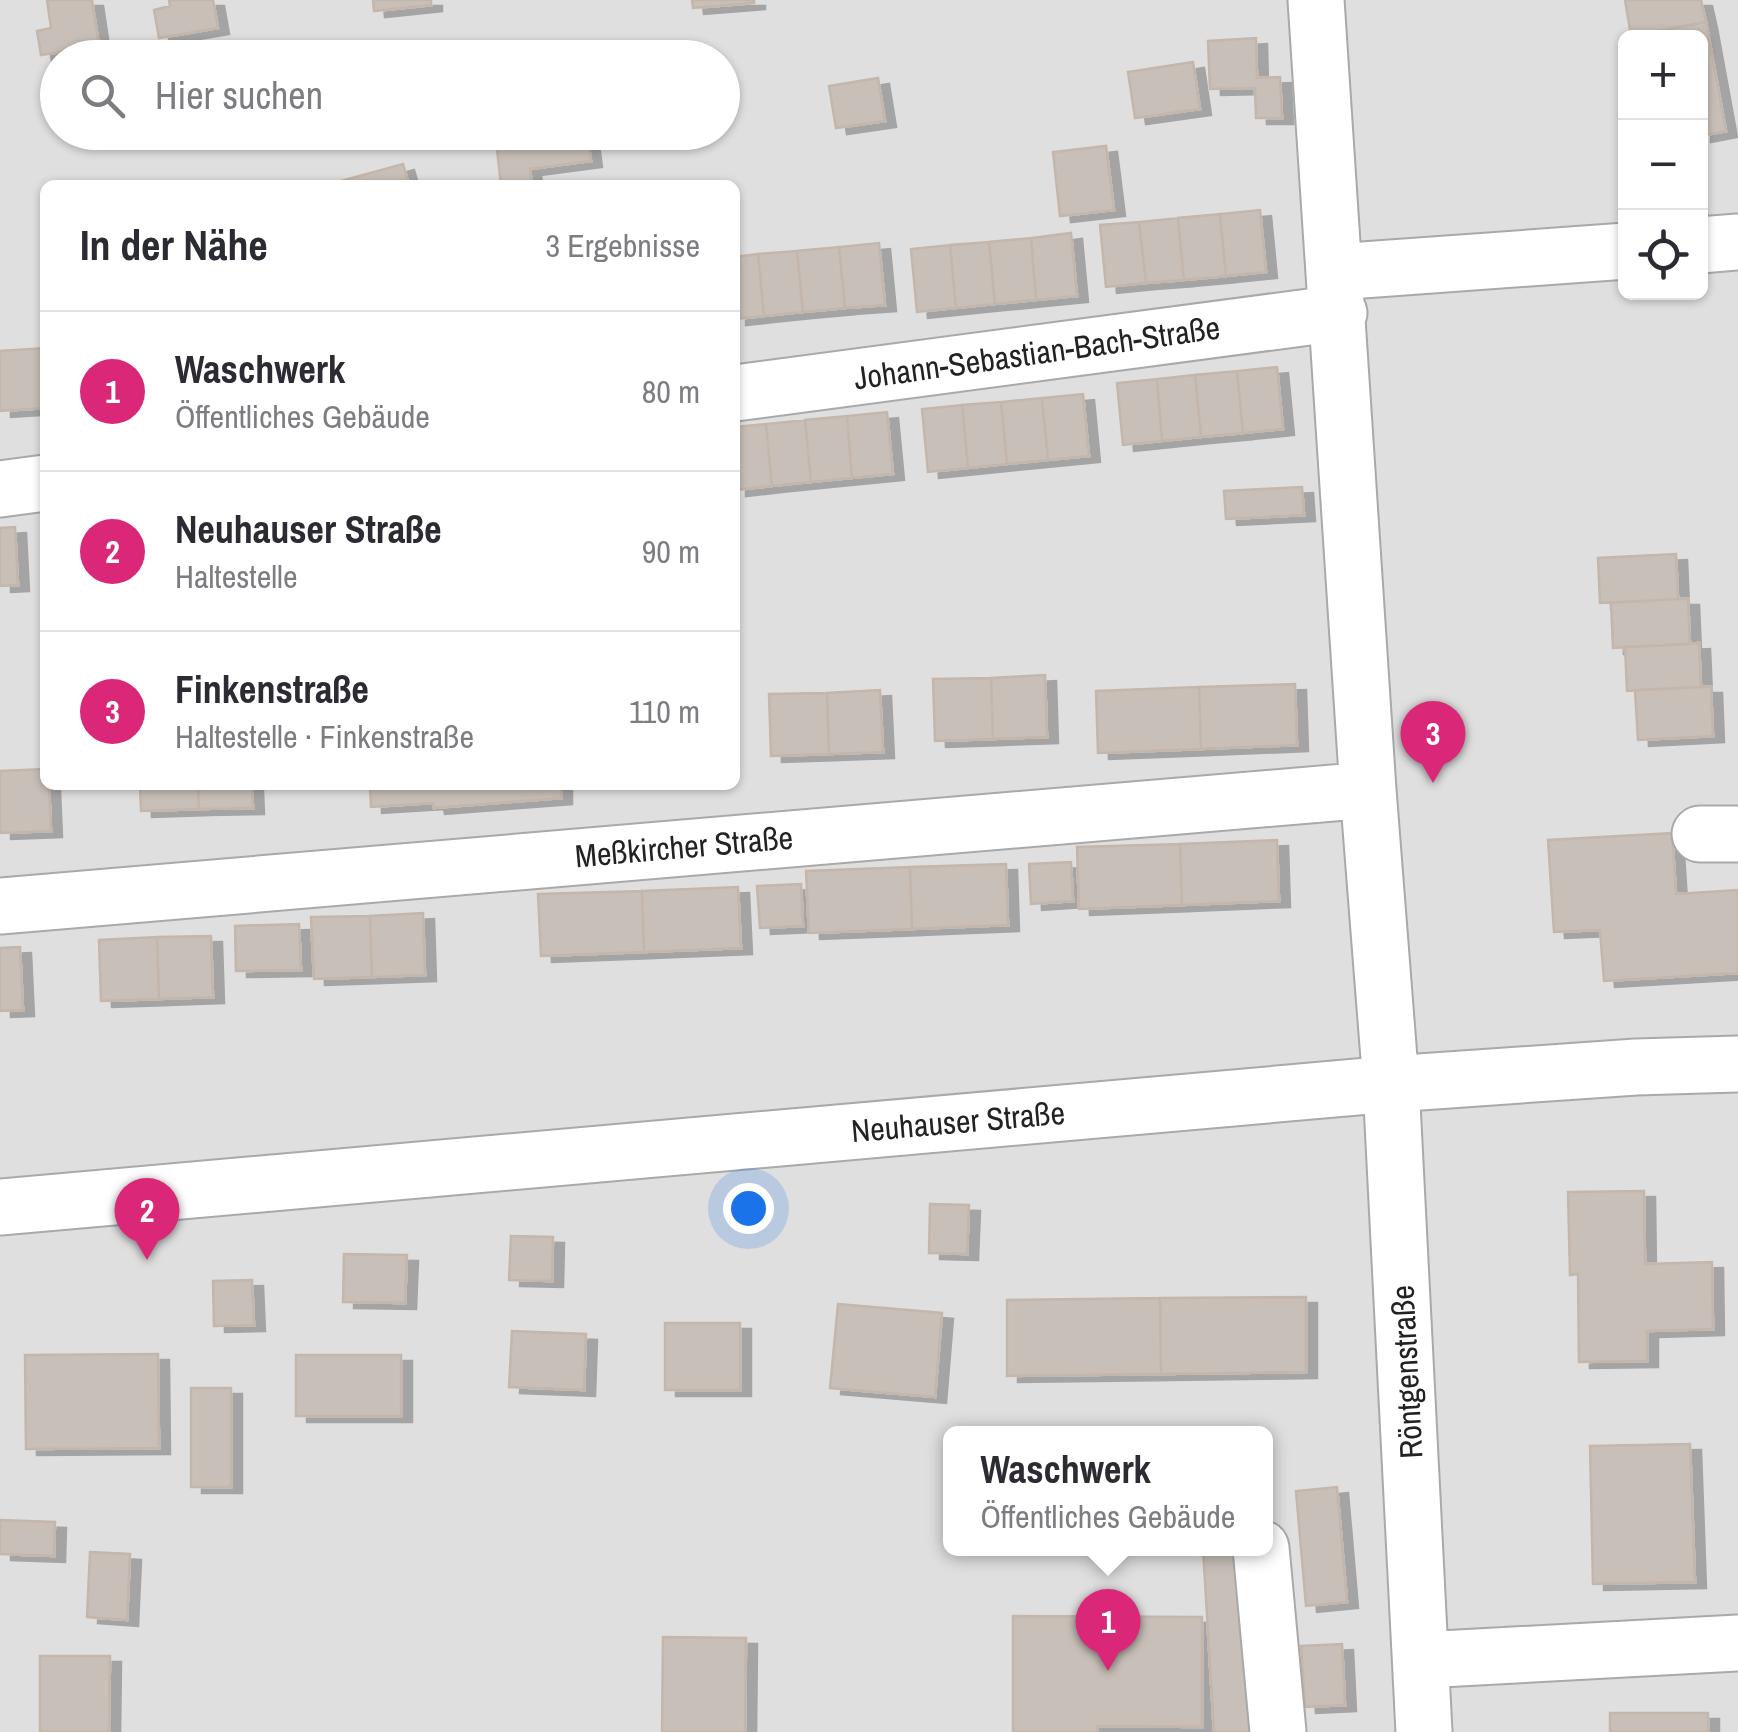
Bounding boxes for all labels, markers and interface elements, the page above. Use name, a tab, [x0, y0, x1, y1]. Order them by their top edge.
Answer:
map controls	[1618, 30, 1708, 300]
button: +	[1618, 30, 1708, 120]
search box	[40, 40, 740, 150]
icon: search	[75, 68, 130, 123]
text: Hier suchen	[155, 70, 323, 121]
button: −	[1618, 120, 1708, 210]
button: locate	[1618, 210, 1708, 300]
text: In der Nähe	[80, 217, 268, 273]
text: 3 Ergebnisse	[545, 224, 700, 267]
street label: Johann-Sebastian-Bach-Straße	[851, 306, 1223, 399]
text: Waschwerk	[175, 344, 345, 395]
text: 1	[105, 370, 120, 413]
text: 80 m	[642, 370, 700, 413]
text: Öffentliches Gebäude	[175, 395, 430, 438]
text: Neuhauser Straße	[175, 504, 442, 555]
text: 2	[105, 530, 120, 573]
text: 90 m	[642, 530, 700, 573]
text: Haltestelle	[175, 555, 298, 598]
text: Finkenstraße	[175, 664, 369, 715]
text: 3	[105, 690, 120, 733]
text: 110 m	[629, 690, 700, 733]
pin: 3	[1400, 700, 1466, 783]
text: Haltestelle · Finkenstraße	[175, 715, 474, 758]
street label: Meßkircher Straße	[573, 816, 795, 877]
street label: Neuhauser Straße	[849, 1091, 1067, 1152]
pin: 2	[114, 1178, 180, 1260]
your location	[723, 1183, 774, 1234]
street label: Röntgenstraße	[1380, 1284, 1433, 1460]
popup	[943, 1426, 1273, 1556]
text: Waschwerk	[981, 1444, 1151, 1495]
text: Öffentliches Gebäude	[981, 1495, 1235, 1538]
pin: 1	[1076, 1588, 1140, 1671]

